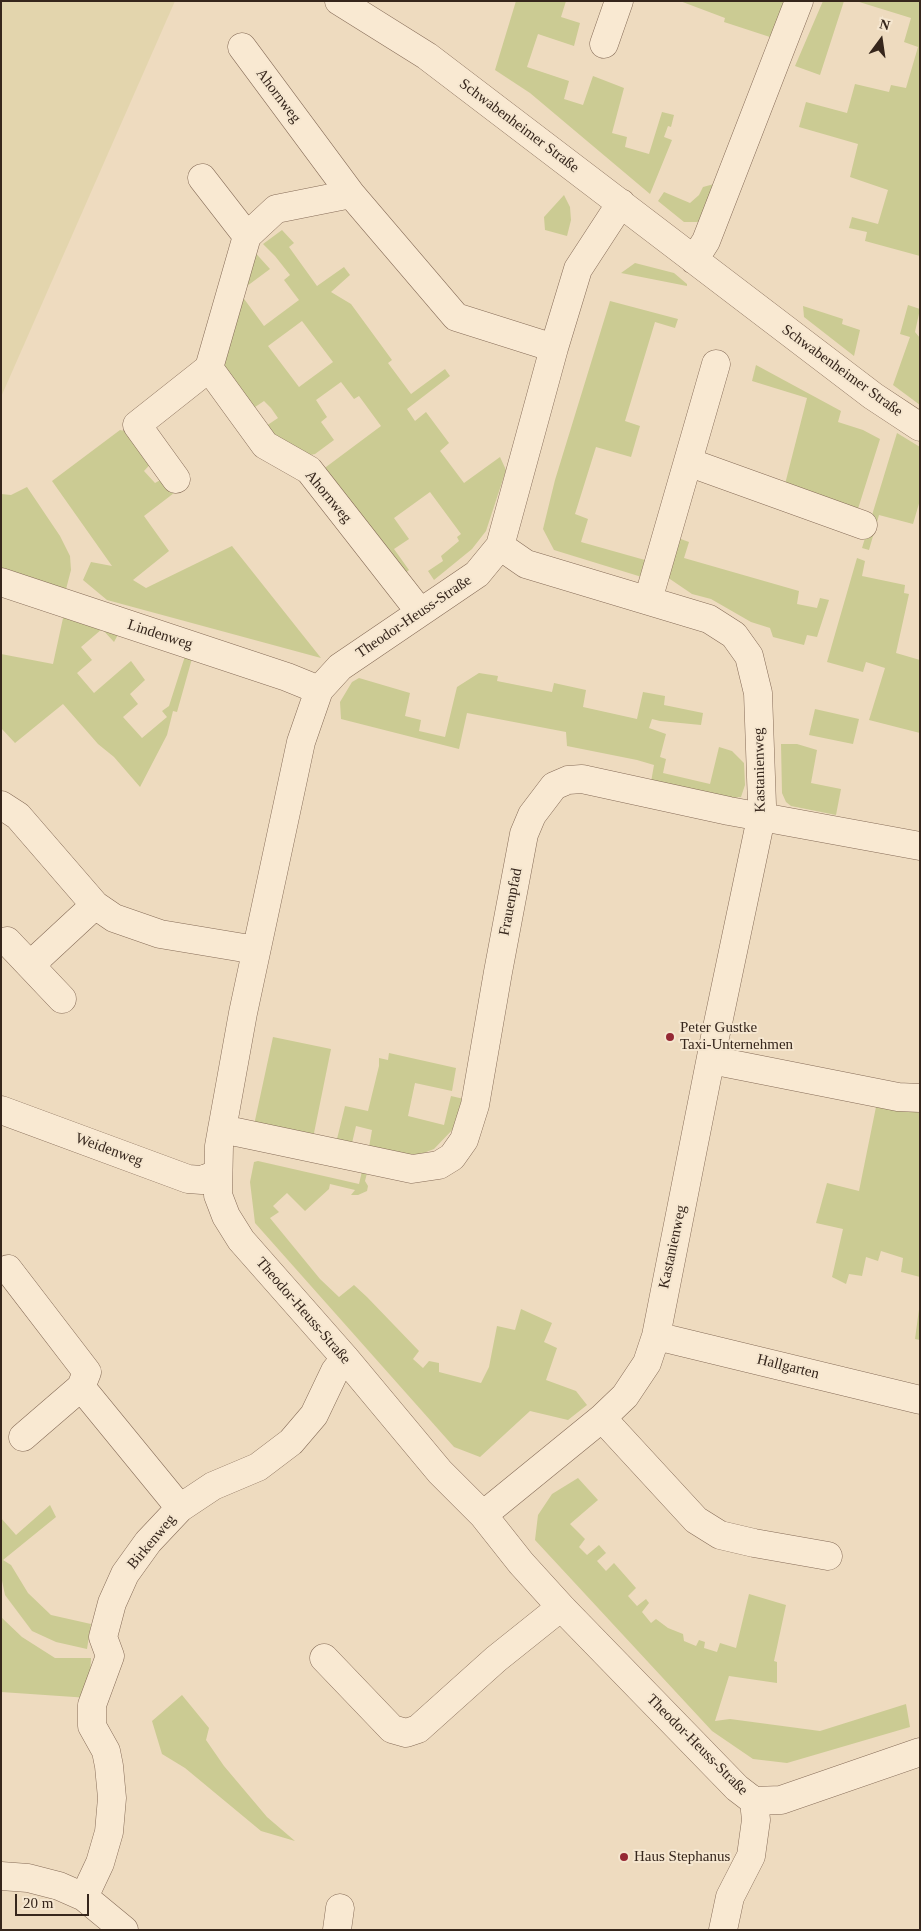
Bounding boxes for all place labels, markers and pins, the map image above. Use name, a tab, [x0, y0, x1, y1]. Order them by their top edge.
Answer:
place label: Peter Gustke Taxi-Unternehmen	[680, 1019, 793, 1054]
marker: Peter Gustke Taxi-Unternehmen	[664, 1031, 676, 1043]
place label: Haus Stephanus	[634, 1848, 730, 1866]
marker: Haus Stephanus	[618, 1851, 630, 1863]

